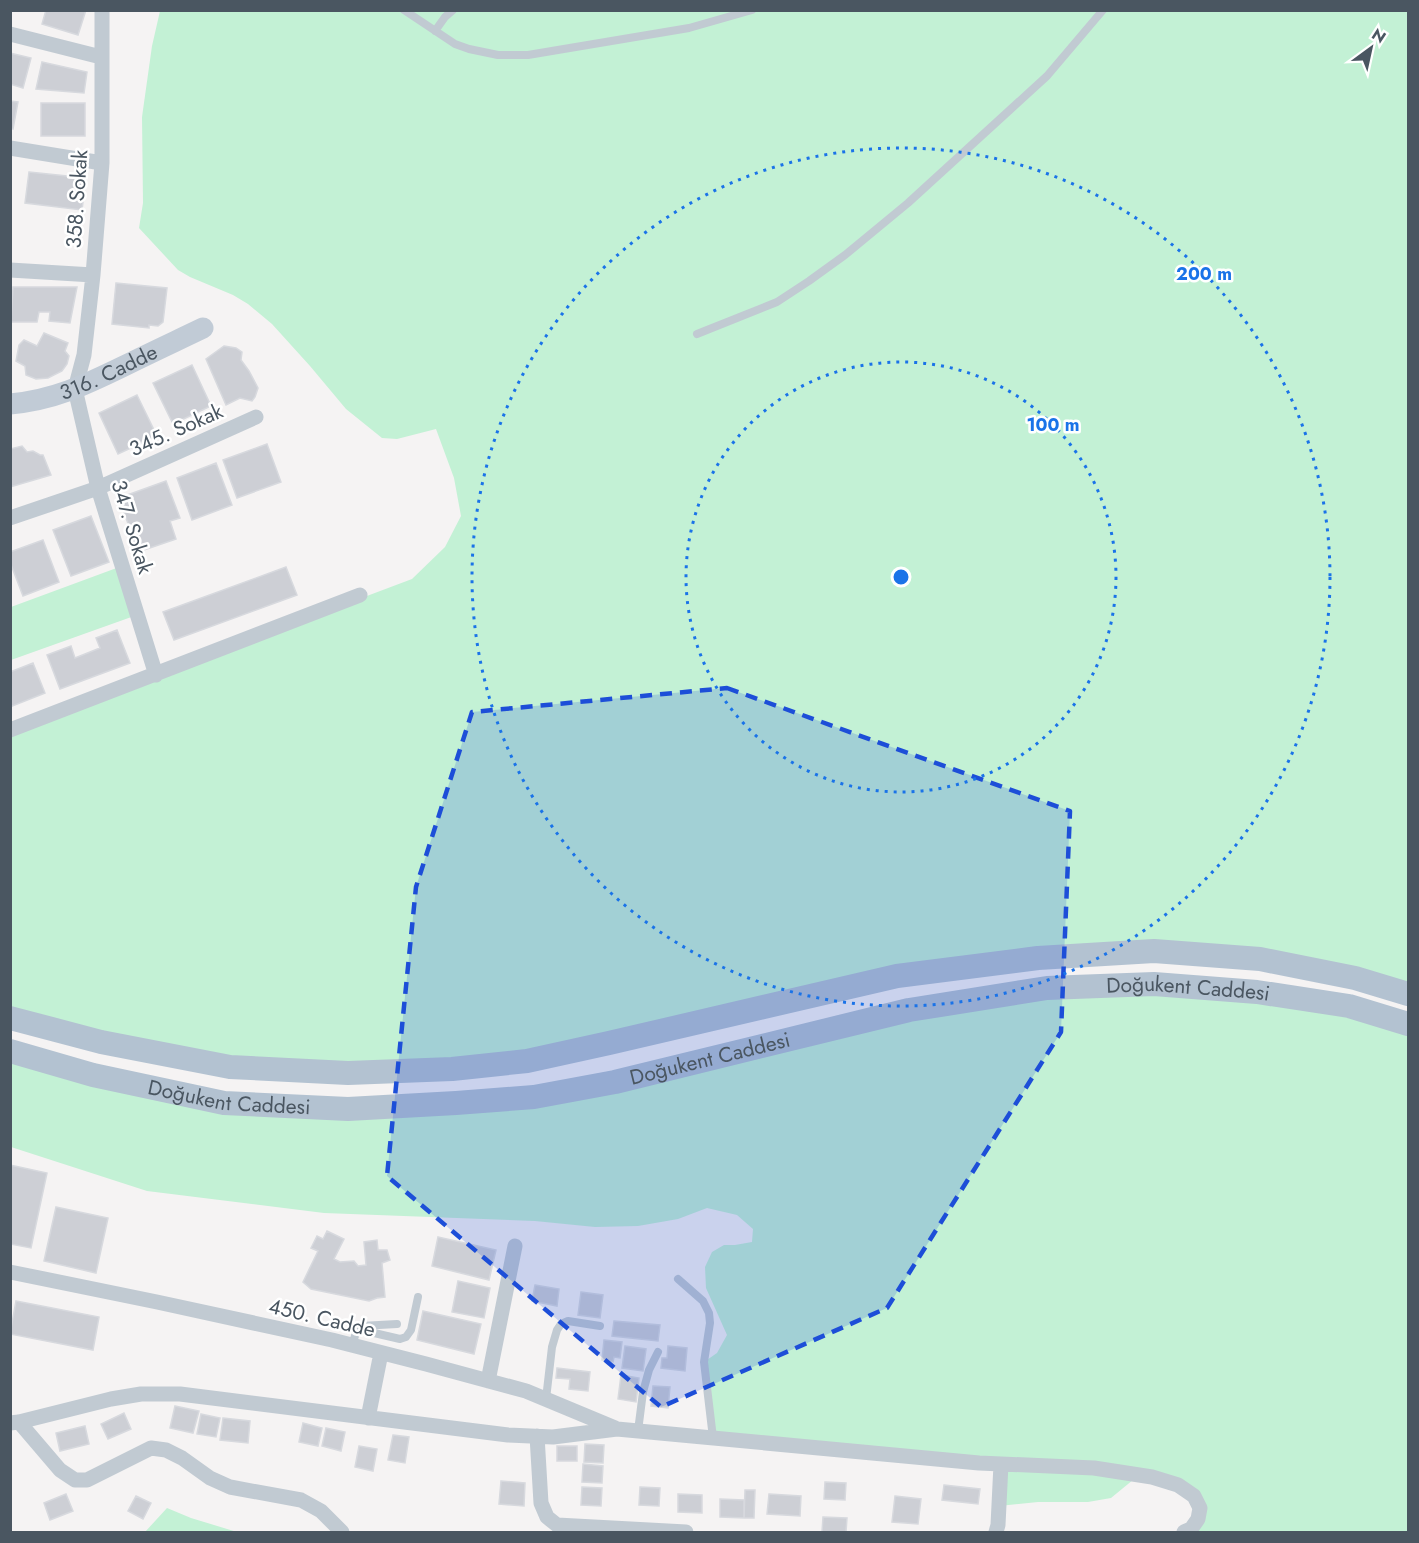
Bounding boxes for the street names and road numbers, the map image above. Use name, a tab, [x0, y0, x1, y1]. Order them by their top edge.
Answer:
street label: 358. Sokak	[59, 148, 95, 249]
street label: 316. Cadde	[55, 337, 163, 408]
street label: 345. Sokak	[124, 396, 228, 464]
street label: 347. Sokak	[104, 476, 161, 578]
street label: Doğukent Caddesi	[1106, 969, 1272, 1009]
street label: Doğukent Caddesi	[627, 1025, 793, 1093]
street label: Doğukent Caddesi	[145, 1072, 311, 1122]
street label: 450. Cadde	[266, 1291, 378, 1345]

